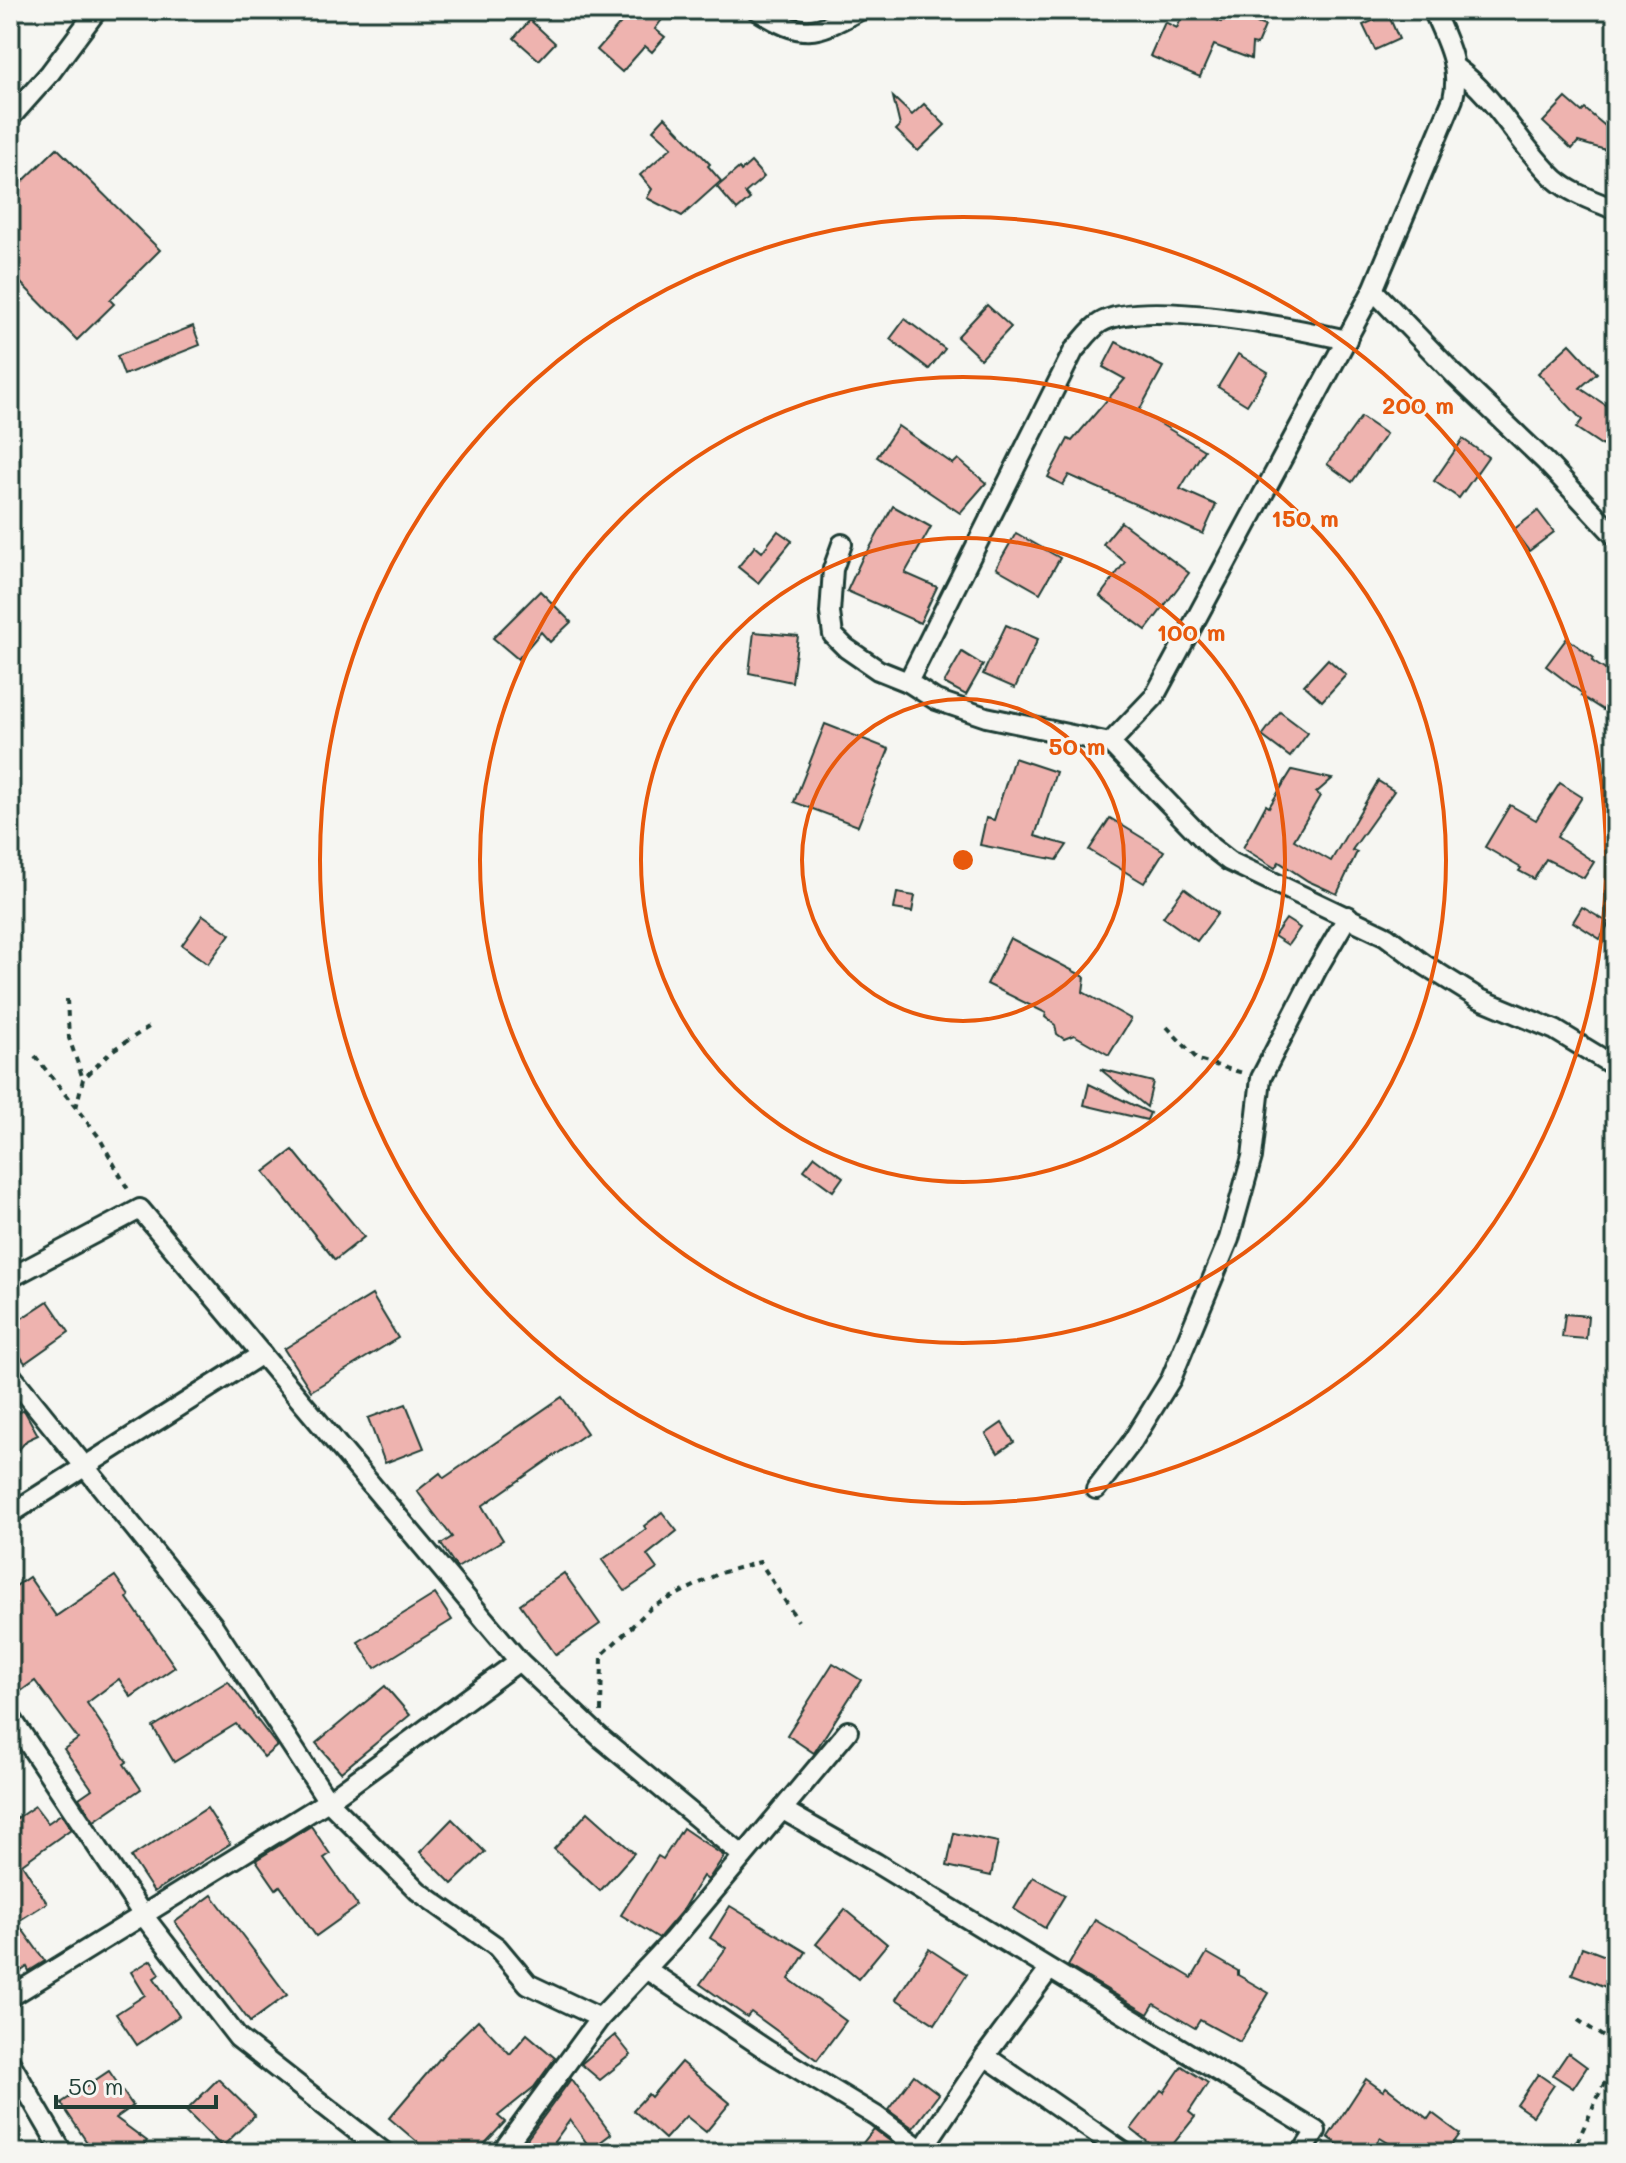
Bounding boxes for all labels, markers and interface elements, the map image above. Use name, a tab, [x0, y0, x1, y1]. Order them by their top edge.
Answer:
text: 200 m	[1382, 389, 1454, 420]
text: 150 m	[1271, 502, 1339, 533]
text: 100 m	[1156, 616, 1226, 647]
text: 50 m	[1048, 730, 1106, 761]
centre of rings	[949, 846, 977, 874]
scale bar	[56, 2059, 216, 2109]
text: 50 m	[68, 2070, 124, 2101]

